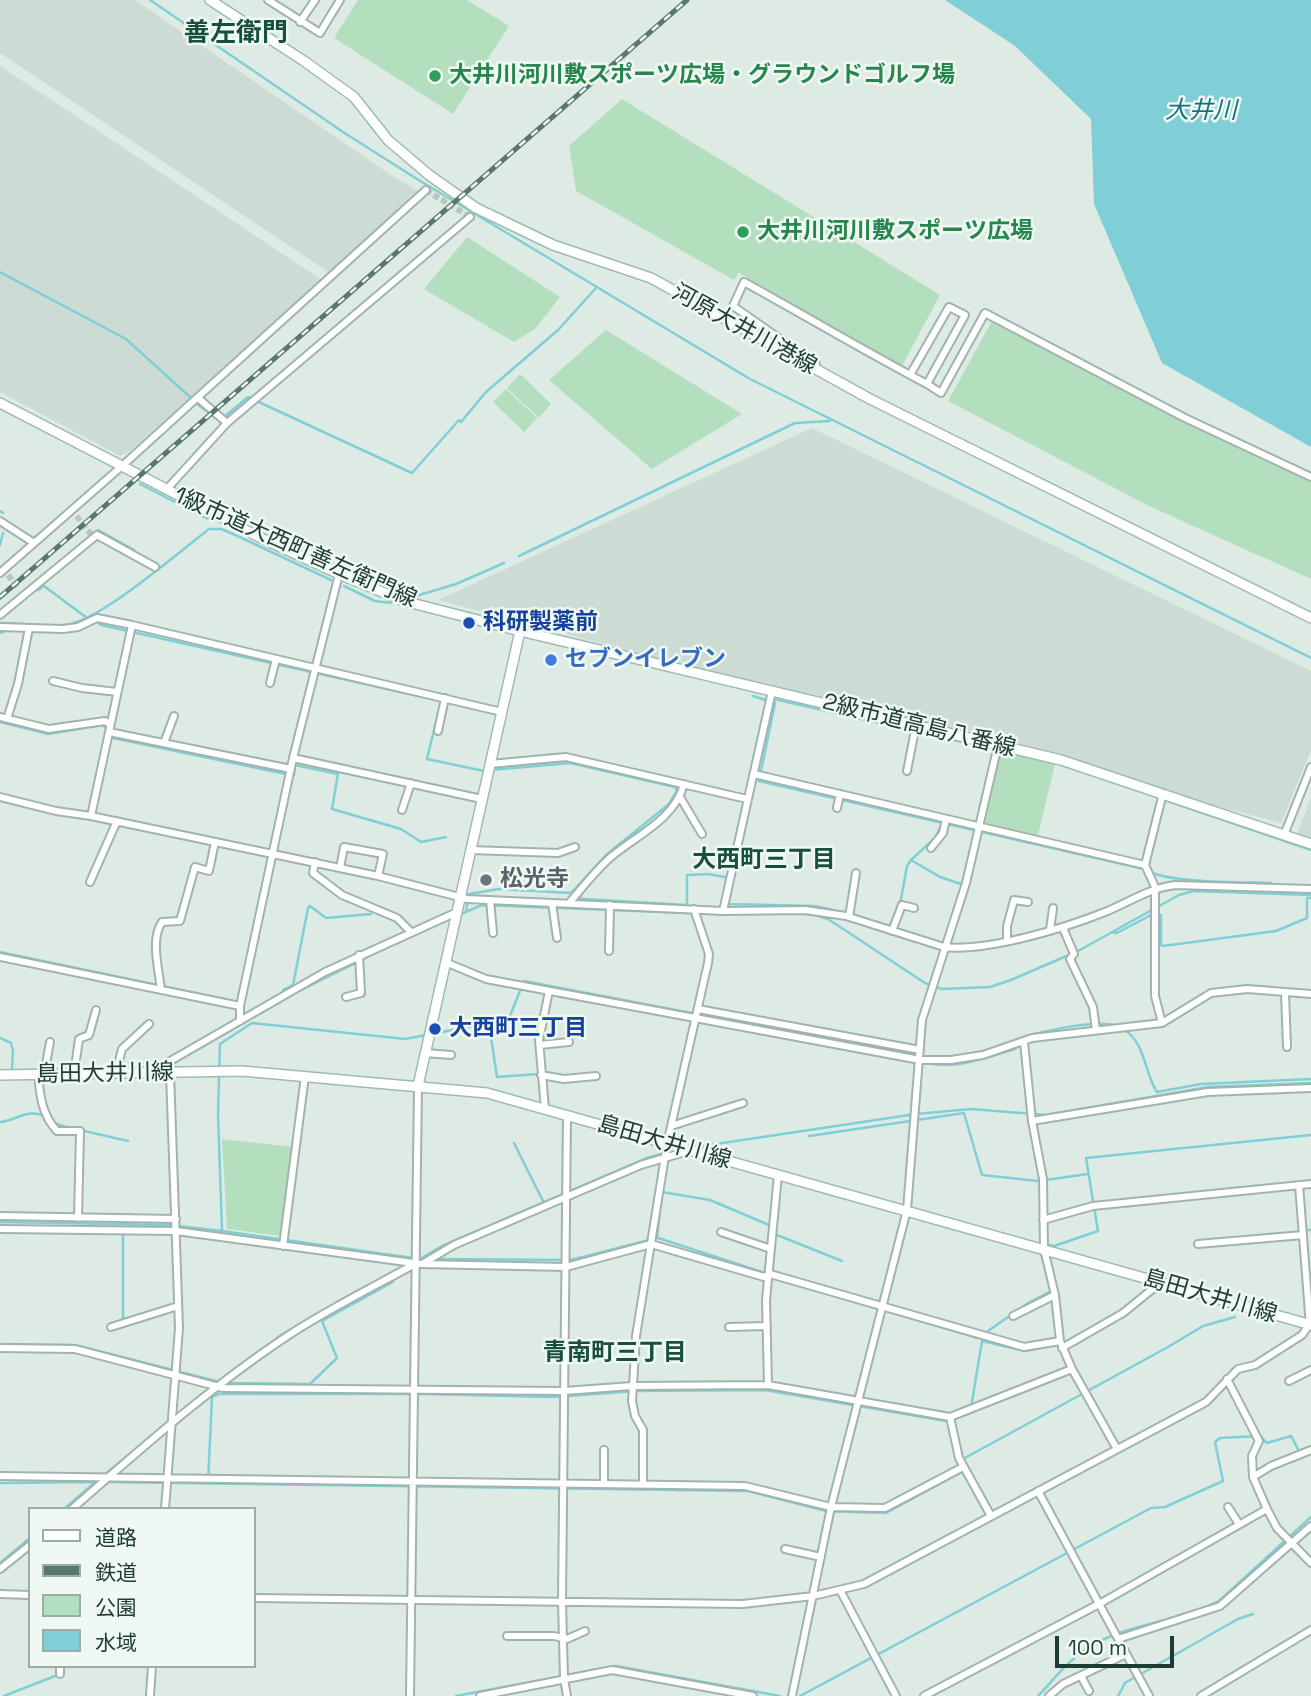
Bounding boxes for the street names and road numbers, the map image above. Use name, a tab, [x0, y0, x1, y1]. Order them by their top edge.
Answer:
street label: 河原大井川港線	[667, 279, 821, 381]
street label: 1級市道大西町善左衛門線	[169, 482, 421, 614]
street label: 2級市道高島八番線	[820, 689, 1018, 763]
street label: 島田大井川線	[36, 1059, 174, 1089]
street label: 島田大井川線	[594, 1111, 734, 1175]
street label: 島田大井川線	[1140, 1265, 1280, 1329]

